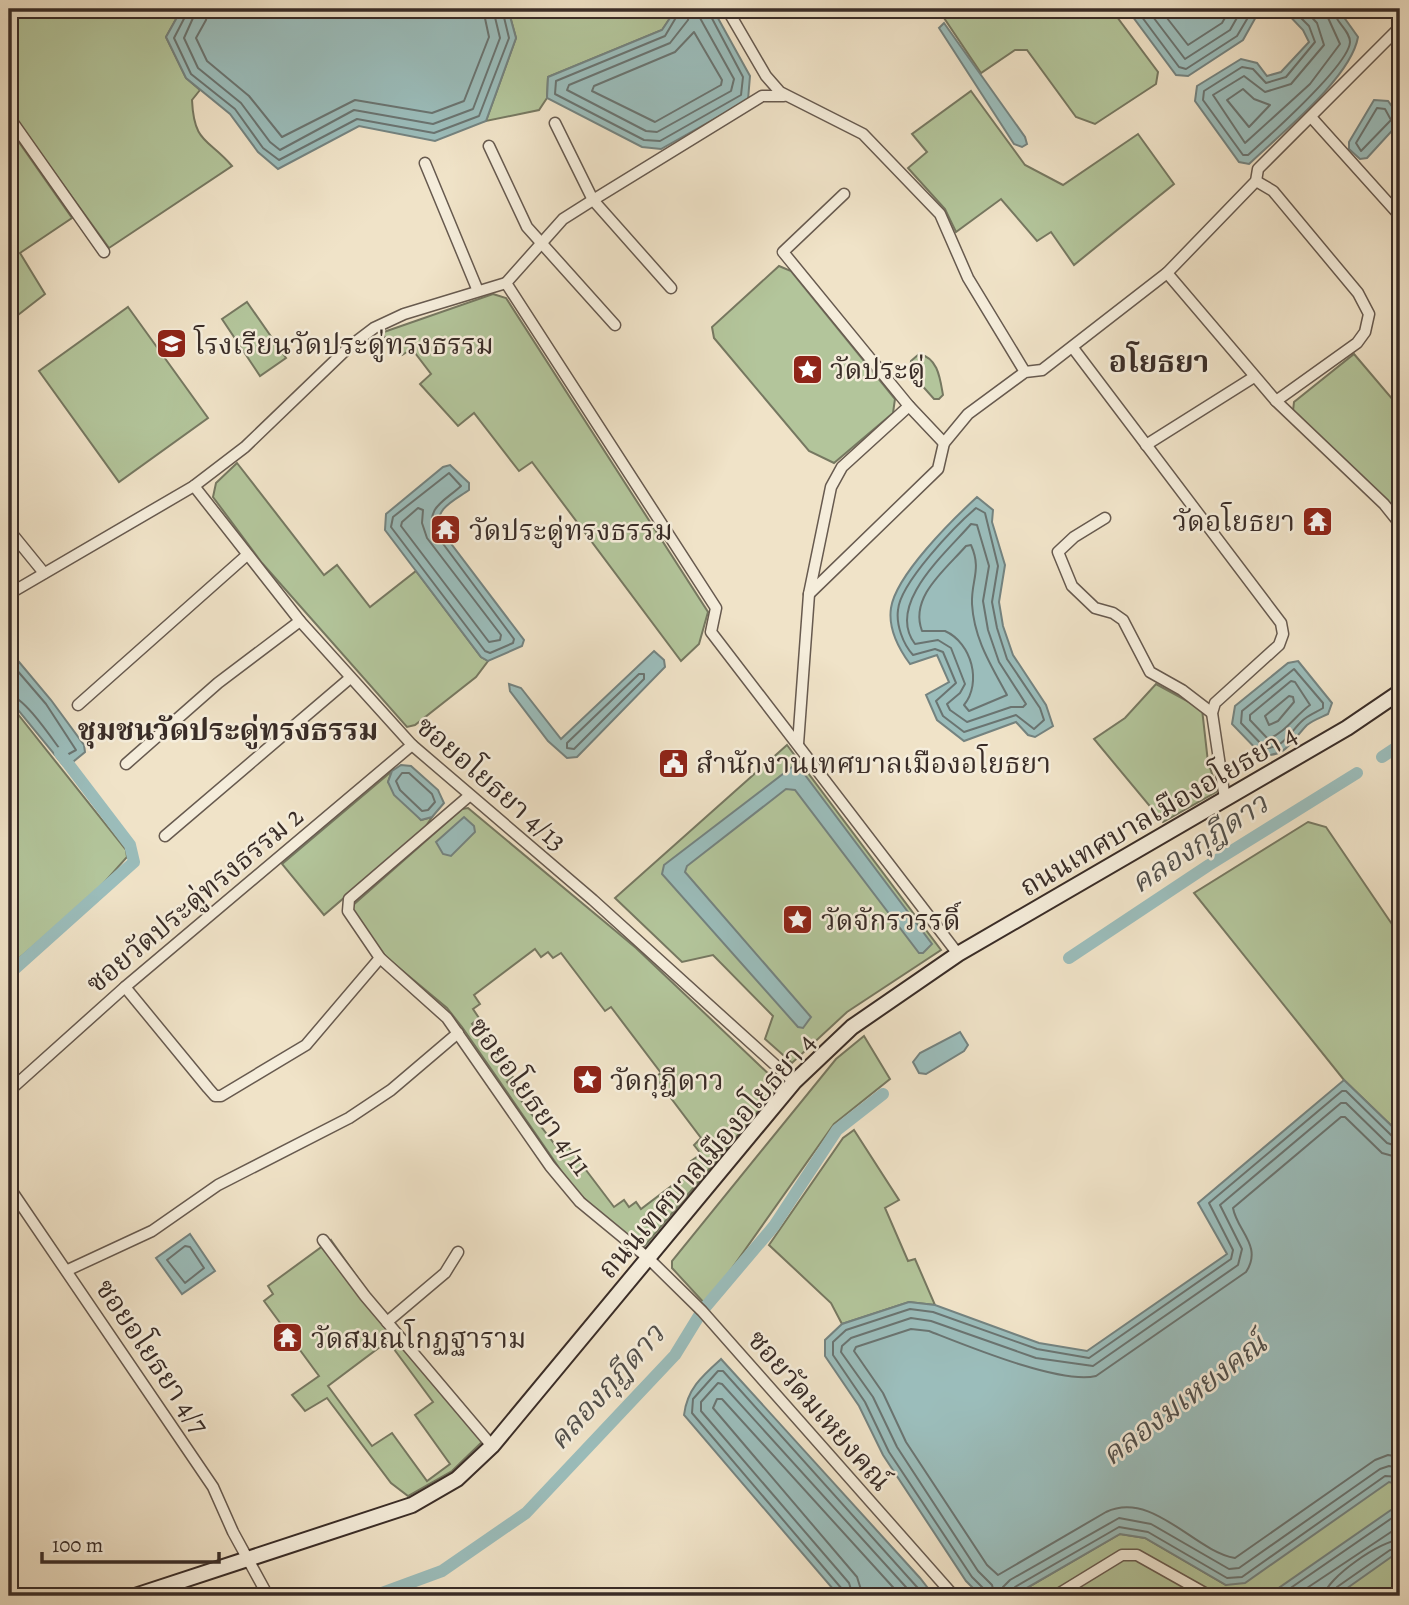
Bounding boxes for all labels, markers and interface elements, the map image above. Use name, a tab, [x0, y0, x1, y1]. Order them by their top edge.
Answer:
place label: โรงเรียนวัดประดู่ทรงธรรม	[193, 325, 494, 364]
school or university icon: โรงเรียนวัดประดู่ทรงธรรม	[154, 327, 188, 361]
district label: อโยธยา	[1109, 341, 1209, 382]
place label: วัดประดู่	[830, 351, 925, 389]
place icon: วัดประดู่	[790, 352, 824, 386]
place label: วัดอโยธยา	[1173, 502, 1295, 541]
temple icon: วัดอโยธยา	[1301, 504, 1335, 538]
place label: วัดประดู่ทรงธรรม	[469, 512, 673, 550]
temple icon: วัดประดู่ทรงธรรม	[429, 513, 463, 547]
street label: ซอยอโยธยา 4/13	[408, 707, 576, 860]
district label: ชุมชนวัดประดู่ทรงธรรม	[78, 710, 378, 750]
street label: ถนนเทศบาลเมืองอโยธยา 4	[1012, 715, 1304, 906]
place label: สำนักงานเทศบาลเมืองอโยธยา	[696, 744, 1051, 783]
public building icon: สำนักงานเทศบาลเมืองอโยธยา	[656, 746, 690, 780]
water label: คลองกุฎีดาว	[1122, 783, 1277, 902]
street label: ซอยวัดประดู่ทรงธรรม 2	[78, 798, 311, 1002]
place label: วัดจักรวรรดิ์	[821, 901, 962, 940]
place icon: วัดจักรวรรดิ์	[781, 903, 815, 937]
street label: ซอยอโยธยา 4/11	[460, 1009, 601, 1183]
street label: ถนนเทศบาลเมืองอโยธยา 4	[588, 1024, 824, 1287]
place label: วัดกุฎีดาว	[610, 1062, 724, 1100]
place icon: วัดกุฎีดาว	[570, 1063, 604, 1097]
street label: ซอยอโยธยา 4/7	[86, 1271, 219, 1442]
water label: คลองกุฎีดาว	[539, 1314, 674, 1459]
place label: วัดสมณโกฏฐาราม	[311, 1319, 526, 1358]
temple icon: วัดสมณโกฏฐาราม	[271, 1321, 305, 1355]
water label: คลองมเหยงคณ์	[1093, 1321, 1278, 1474]
street label: ซอยวัดมเหยงคณ์	[739, 1322, 900, 1499]
scale bar	[42, 1521, 219, 1565]
text: 100 m	[52, 1531, 103, 1559]

